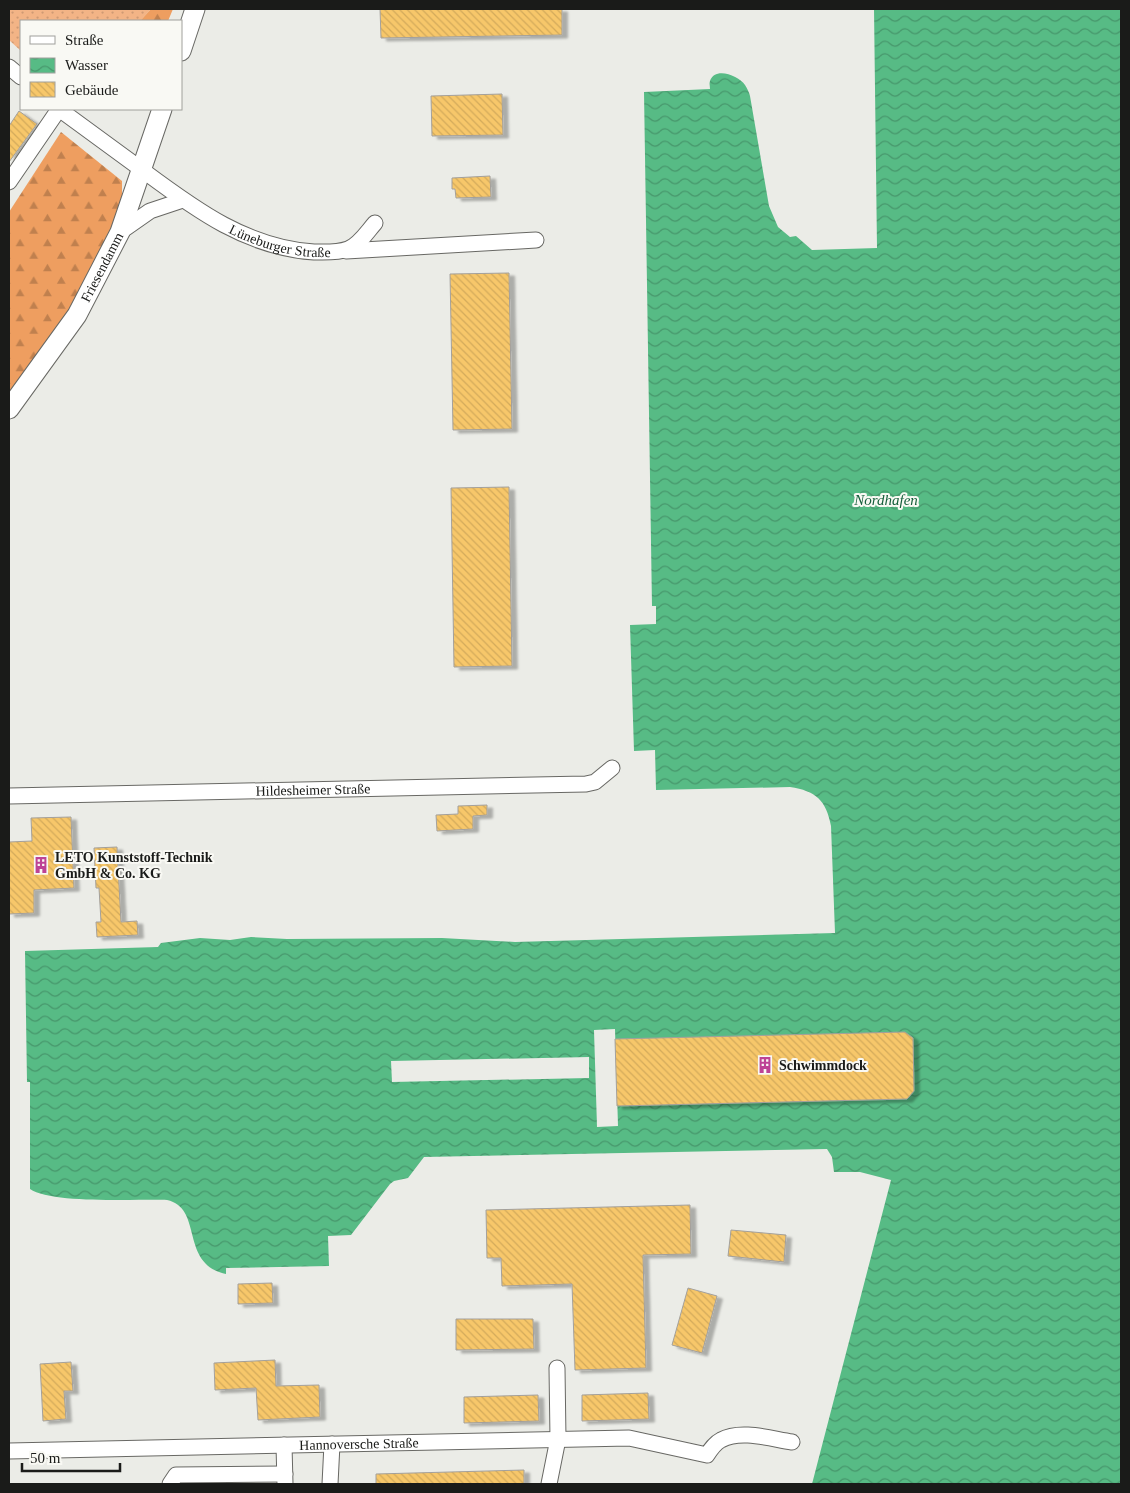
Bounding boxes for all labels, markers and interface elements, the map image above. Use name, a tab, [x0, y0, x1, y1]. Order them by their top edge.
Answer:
legend	[20, 20, 182, 110]
text: Straße	[65, 32, 104, 48]
text: Wasser	[65, 57, 108, 73]
text: Gebäude	[65, 82, 119, 98]
street label: Lüneburger Straße	[227, 222, 331, 260]
street label: Friesendamm	[78, 230, 127, 305]
water label: Nordhafen	[853, 492, 918, 508]
street label: Hildesheimer Straße	[255, 781, 370, 799]
place label: LETO Kunststoff-Technik GmbH & Co. KG	[55, 850, 213, 881]
building icon: LETO Kunststoff-Technik GmbH & Co. KG	[31, 855, 51, 875]
building icon: Schwimmdock	[755, 1055, 775, 1075]
place label: Schwimmdock	[779, 1058, 867, 1073]
street label: Hannoversche Straße	[299, 1435, 419, 1453]
scale bar	[22, 1440, 120, 1472]
text: 50 m	[30, 1450, 61, 1466]

